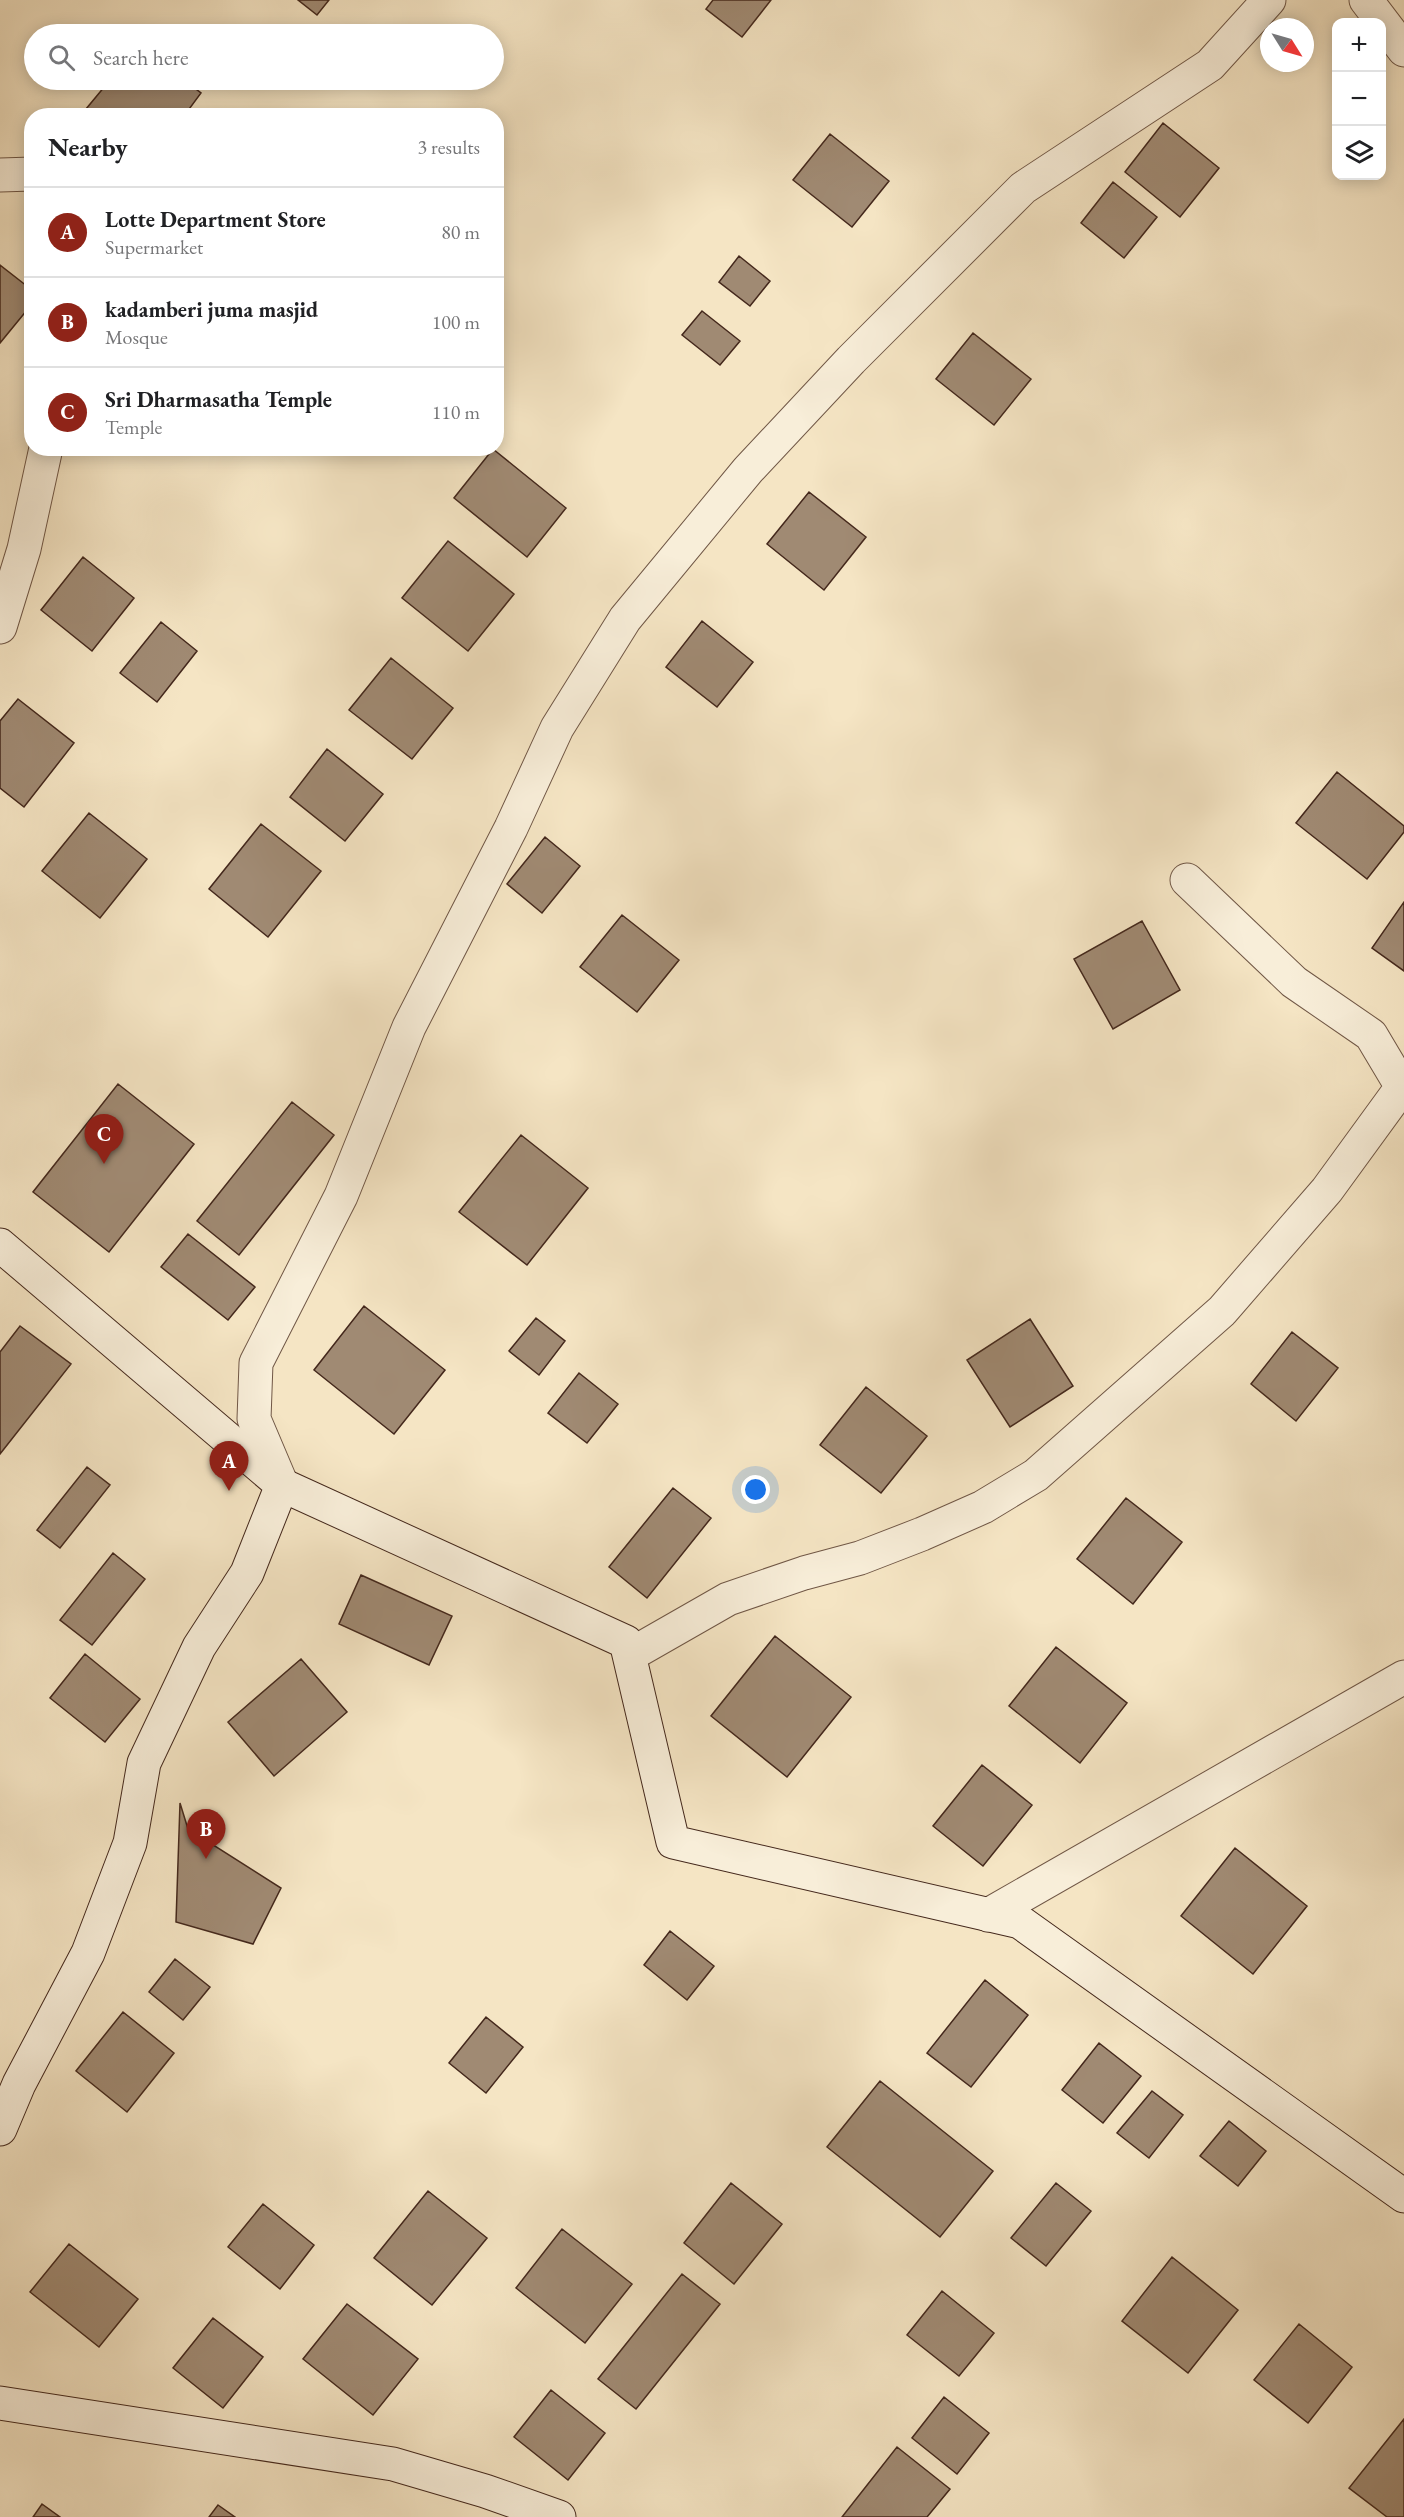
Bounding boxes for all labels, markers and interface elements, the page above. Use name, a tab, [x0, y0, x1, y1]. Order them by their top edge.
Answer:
north arrow	[1260, 18, 1314, 72]
map controls	[1332, 18, 1386, 180]
button: +	[1332, 18, 1386, 72]
search box	[24, 24, 504, 90]
icon: search	[45, 41, 78, 74]
text: Search here	[93, 43, 188, 72]
button: −	[1332, 72, 1386, 126]
button: layers	[1332, 126, 1386, 180]
text: Nearby	[48, 130, 128, 164]
text: 3 results	[417, 134, 480, 160]
text: Lotte Department Store	[105, 205, 326, 234]
text: A	[60, 219, 75, 245]
text: 80 m	[441, 219, 480, 245]
text: Supermarket	[105, 234, 203, 260]
text: kadamberi juma masjid	[105, 295, 318, 324]
text: B	[61, 309, 74, 335]
text: 100 m	[432, 309, 480, 335]
text: Mosque	[105, 324, 168, 350]
text: Sri Dharmasatha Temple	[105, 385, 332, 414]
text: C	[60, 399, 75, 425]
text: 110 m	[432, 399, 480, 425]
text: Temple	[105, 414, 162, 440]
pin: C	[84, 1114, 124, 1164]
pin: A	[210, 1442, 248, 1491]
your location	[741, 1475, 770, 1504]
pin: B	[186, 1810, 226, 1859]

